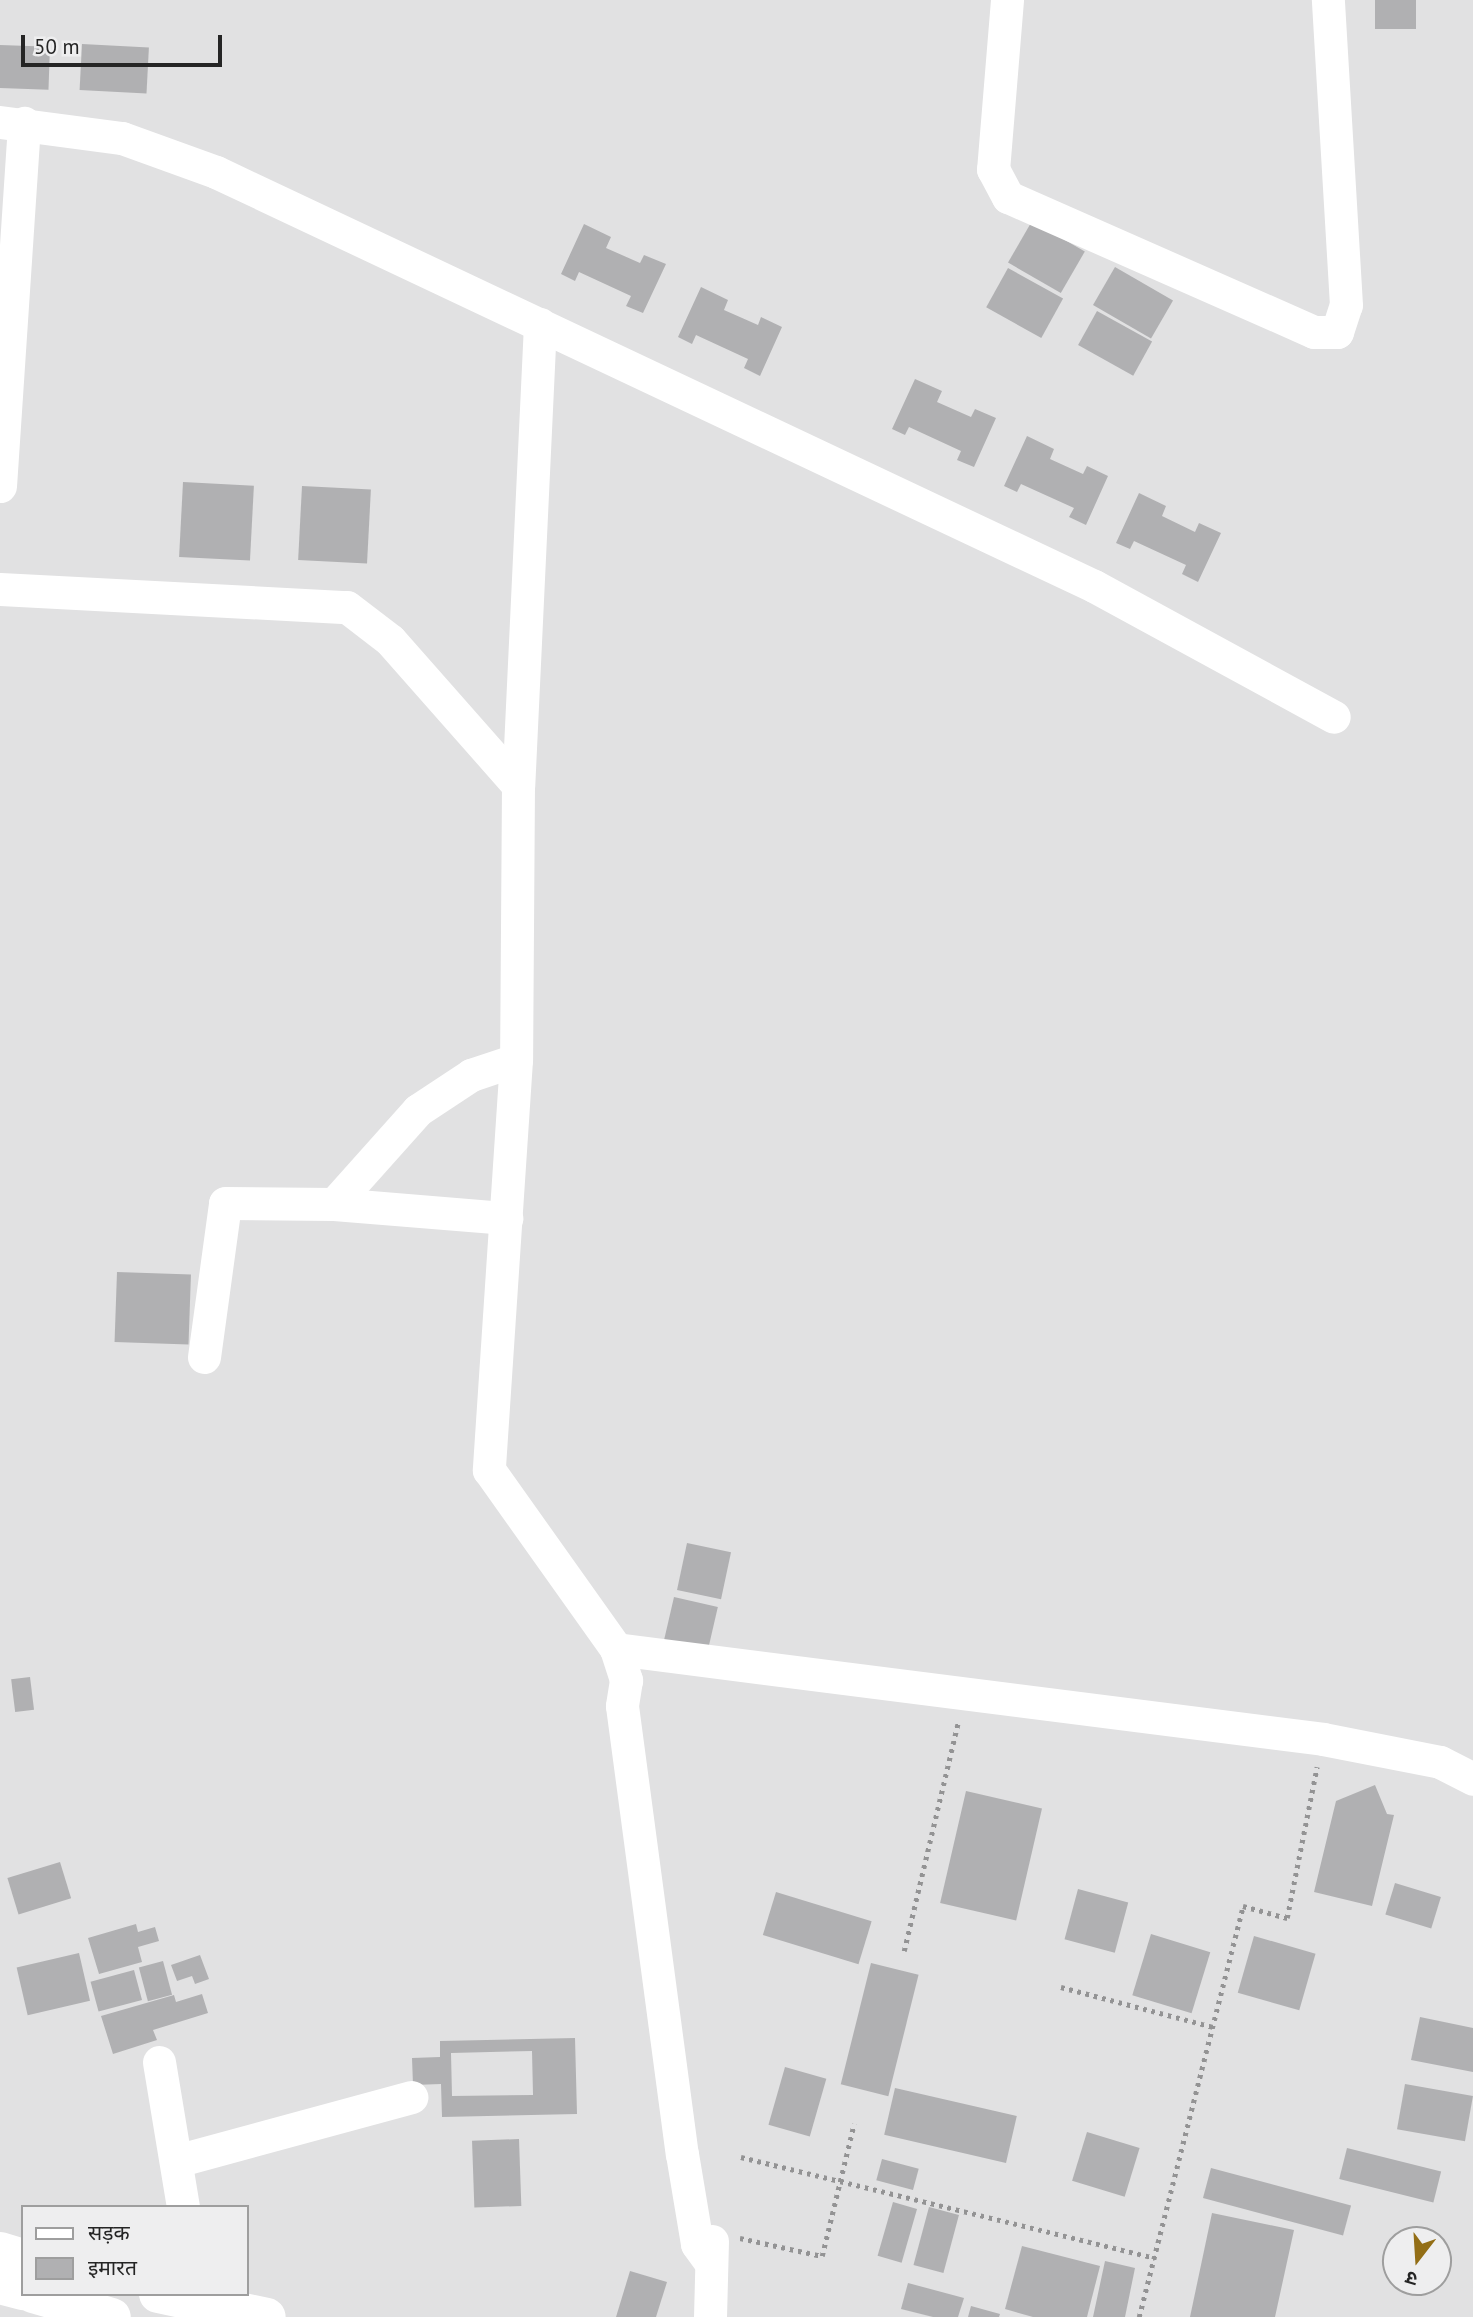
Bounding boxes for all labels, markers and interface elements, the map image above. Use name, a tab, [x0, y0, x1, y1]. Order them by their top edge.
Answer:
scale bar	[24, 21, 226, 65]
text: 50 m	[34, 33, 80, 60]
legend	[21, 2205, 248, 2296]
text: सड़क	[88, 2219, 130, 2246]
north arrow	[1382, 2226, 1452, 2296]
text: इमारत	[88, 2254, 137, 2281]
text: उ	[1403, 2266, 1420, 2292]

